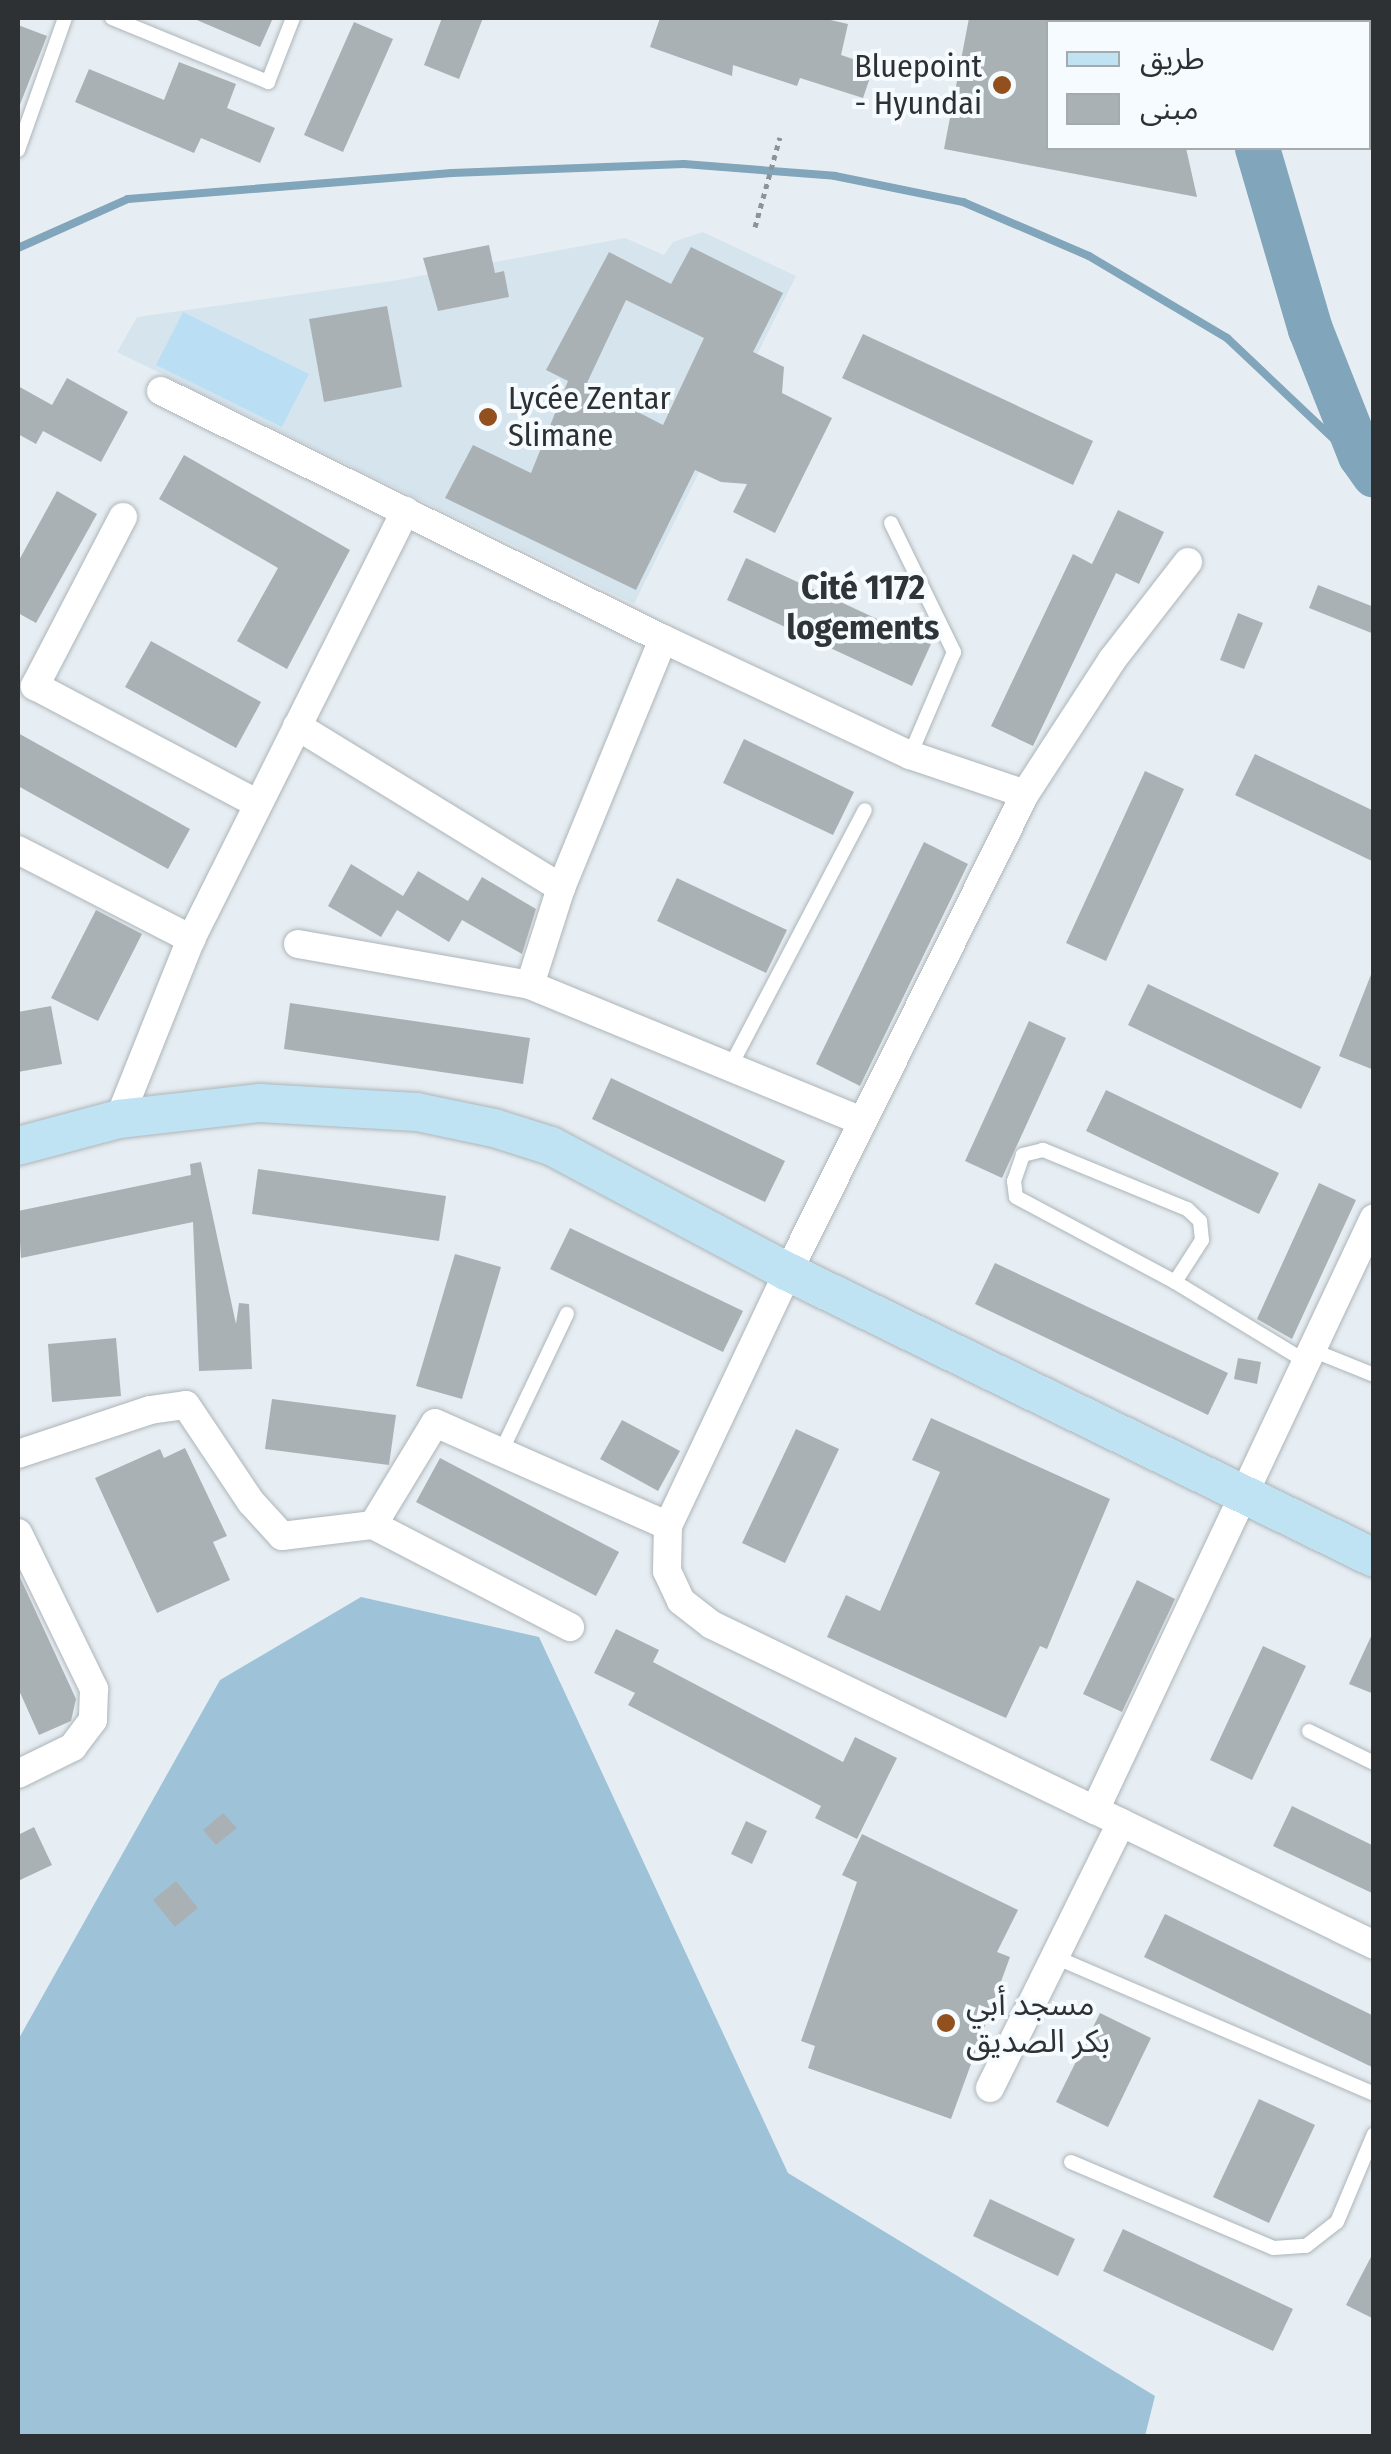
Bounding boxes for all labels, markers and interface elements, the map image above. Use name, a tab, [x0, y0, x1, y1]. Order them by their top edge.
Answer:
legend	[1046, 20, 1371, 150]
text: طريق	[1140, 41, 1205, 77]
place label: Bluepoint - Hyundai	[854, 48, 982, 123]
marker: Bluepoint - Hyundai	[991, 74, 1013, 96]
text: مبنى	[1140, 91, 1198, 127]
place label: Lycée Zentar Slimane	[508, 380, 671, 455]
marker: Lycée Zentar Slimane	[477, 406, 499, 428]
district label: Cité 1172 logements	[787, 566, 939, 648]
place label: مسجد أبي بكر الصديق	[966, 1986, 1110, 2061]
marker: مسجد أبي بكر الصديق	[935, 2012, 957, 2034]

